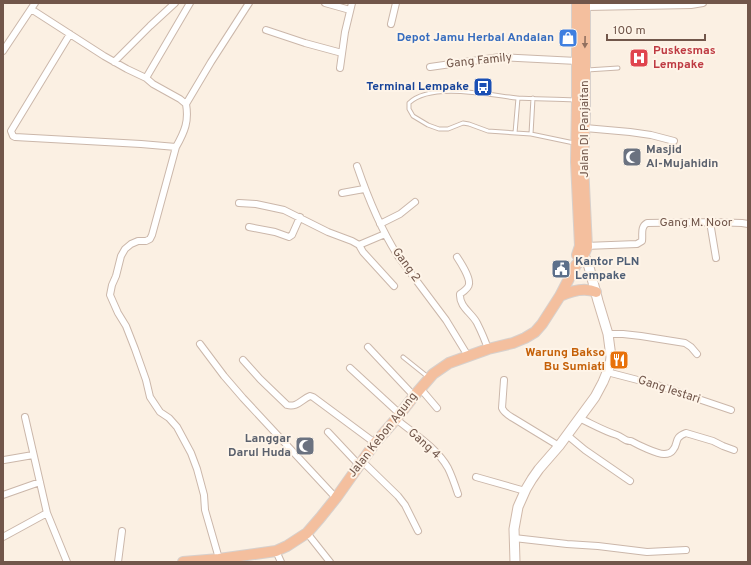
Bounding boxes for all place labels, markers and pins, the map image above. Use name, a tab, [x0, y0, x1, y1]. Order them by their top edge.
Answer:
shop icon: Depot Jamu Herbal Andalan	[557, 27, 579, 49]
place label: Depot Jamu Herbal Andalan	[397, 30, 554, 46]
place label: Puskesmas Lempake	[653, 43, 716, 73]
hospital icon: Puskesmas Lempake	[628, 47, 650, 69]
bus stop icon: Terminal Lempake	[472, 76, 494, 98]
place label: Terminal Lempake	[366, 79, 469, 95]
place label: Masjid Al-Mujahidin	[646, 142, 718, 172]
mosque icon: Masjid Al-Mujahidin	[621, 146, 643, 168]
place label: Kantor PLN Lempake	[575, 254, 639, 284]
public building icon: Kantor PLN Lempake	[550, 258, 572, 280]
place label: Warung Bakso Bu Sumiati	[525, 345, 605, 375]
restaurant icon: Warung Bakso Bu Sumiati	[608, 349, 630, 371]
place label: Langgar Darul Huda	[228, 431, 291, 461]
mosque icon: Langgar Darul Huda	[294, 435, 316, 457]

